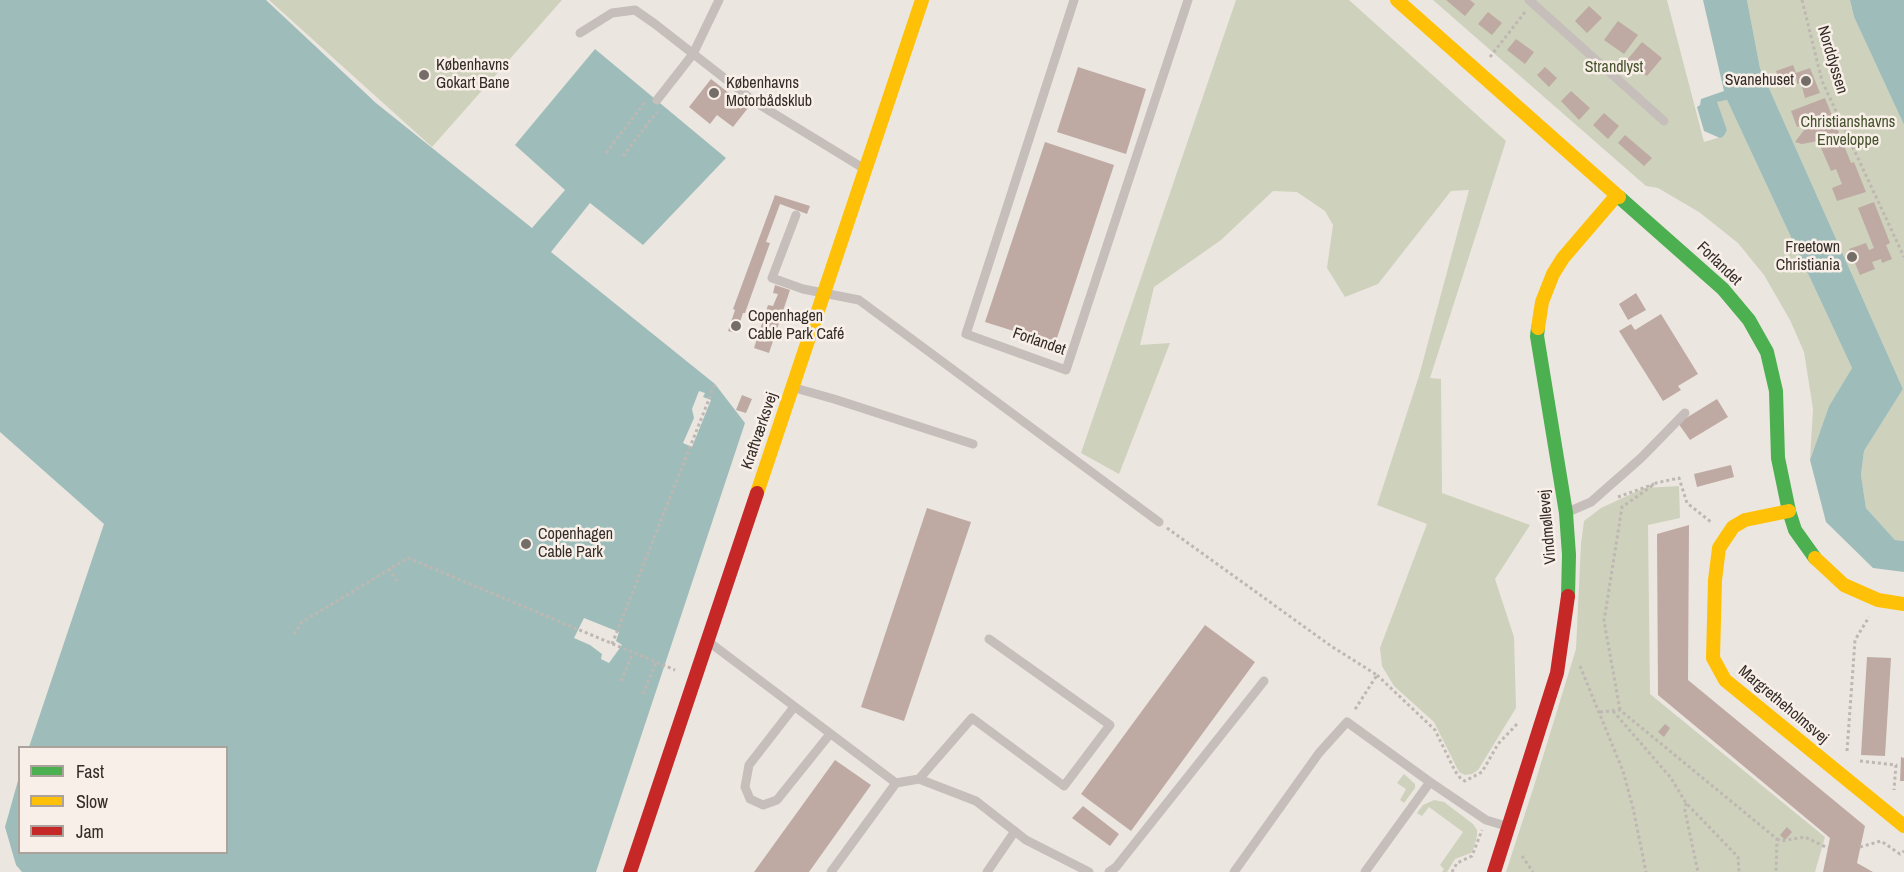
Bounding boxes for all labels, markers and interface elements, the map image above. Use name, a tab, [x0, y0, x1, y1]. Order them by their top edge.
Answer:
street label: Norddyssen	[1813, 24, 1851, 96]
place label: Københavns Gokart Bane	[436, 56, 510, 94]
park label: Strandlyst	[1585, 58, 1643, 78]
marker: Københavns Gokart Bane	[417, 68, 431, 82]
place label: Svanehuset	[1725, 71, 1794, 91]
place label: Københavns Motorbådsklub	[726, 74, 812, 112]
marker: Svanehuset	[1799, 74, 1813, 88]
marker: Københavns Motorbådsklub	[707, 86, 721, 100]
park label: Christianshavns Enveloppe	[1801, 113, 1895, 151]
street label: Forlandet	[1693, 238, 1745, 290]
place label: Freetown Christiania	[1776, 238, 1840, 276]
marker: Freetown Christiania	[1845, 250, 1859, 264]
place label: Copenhagen Cable Park Café	[748, 307, 844, 345]
marker: Copenhagen Cable Park Café	[729, 319, 743, 333]
street label: Forlandet	[1010, 324, 1068, 360]
street label: Kraftværksvej	[738, 390, 782, 472]
street label: Vindmøllevej	[1535, 489, 1561, 565]
place label: Copenhagen Cable Park	[538, 525, 613, 563]
marker: Copenhagen Cable Park	[519, 537, 533, 551]
street label: Margretheholmsvej	[1734, 662, 1832, 748]
legend	[18, 746, 228, 854]
text: Fast	[76, 759, 104, 784]
text: Slow	[76, 789, 108, 814]
text: Jam	[76, 819, 104, 844]

